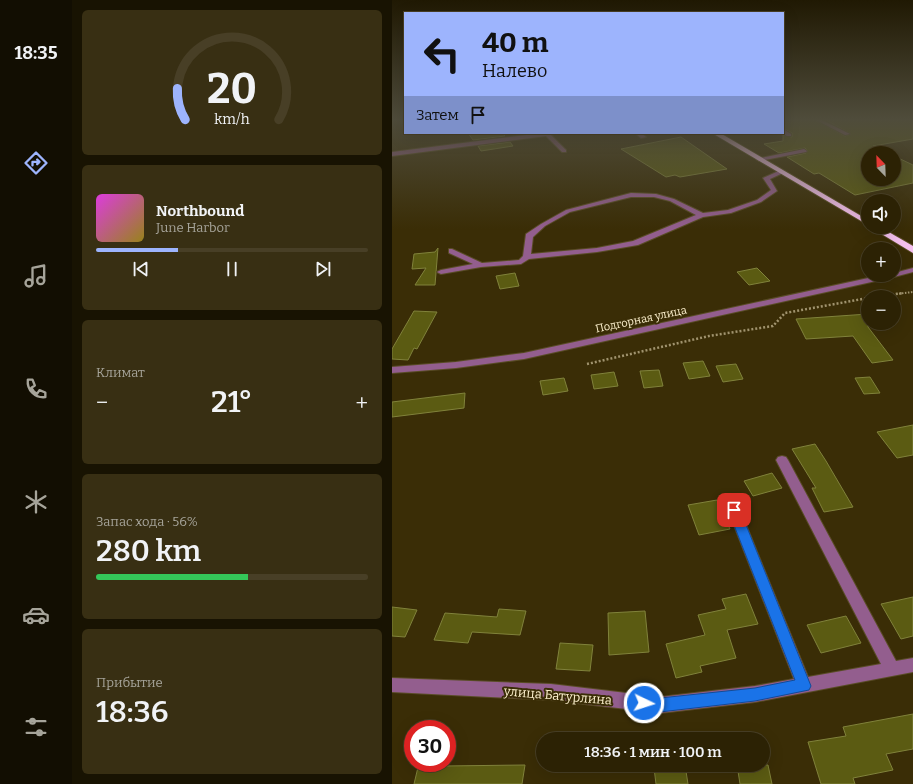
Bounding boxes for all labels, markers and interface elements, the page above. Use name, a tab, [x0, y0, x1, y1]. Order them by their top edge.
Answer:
text: 40 m	[482, 26, 549, 59]
icon: left	[416, 28, 468, 80]
text: 18:35	[14, 42, 58, 64]
text: Налево	[482, 60, 547, 82]
text: 20	[207, 64, 257, 114]
icon: arrive	[467, 104, 489, 126]
text: Затем	[416, 106, 459, 124]
text: km/h	[214, 111, 250, 128]
north arrow	[861, 146, 901, 186]
map controls	[861, 146, 901, 330]
icon: directions	[22, 149, 50, 177]
button: sound	[861, 194, 901, 234]
text: Northbound	[156, 202, 244, 220]
text: June Harbor	[156, 220, 230, 235]
button: +	[861, 242, 901, 282]
icon: previous	[130, 258, 152, 280]
icon: pause	[221, 258, 243, 280]
icon: next	[312, 258, 334, 280]
icon: music	[22, 262, 50, 290]
button: −	[861, 290, 901, 330]
street label: Подгорная улица	[594, 303, 688, 336]
text: Климат	[96, 365, 145, 380]
icon: phone	[22, 375, 50, 403]
text: 21°	[211, 384, 252, 420]
text: −	[96, 389, 108, 416]
text: +	[355, 389, 368, 416]
icon: climate	[22, 488, 50, 516]
pin	[717, 493, 751, 527]
icon: arrive	[723, 499, 745, 521]
text: Запас хода · 56%	[96, 514, 198, 529]
text: 280 km	[96, 533, 201, 569]
icon: car	[22, 601, 50, 629]
text: Прибытие	[96, 675, 163, 690]
position arrow	[623, 682, 665, 724]
street label: улица Батурлина	[502, 683, 613, 708]
text: 18:36	[96, 694, 168, 730]
icon: filters	[22, 713, 50, 741]
speed limit sign: 30	[404, 720, 456, 772]
text: 18:36 · 1 мин · 100 m	[584, 743, 722, 761]

